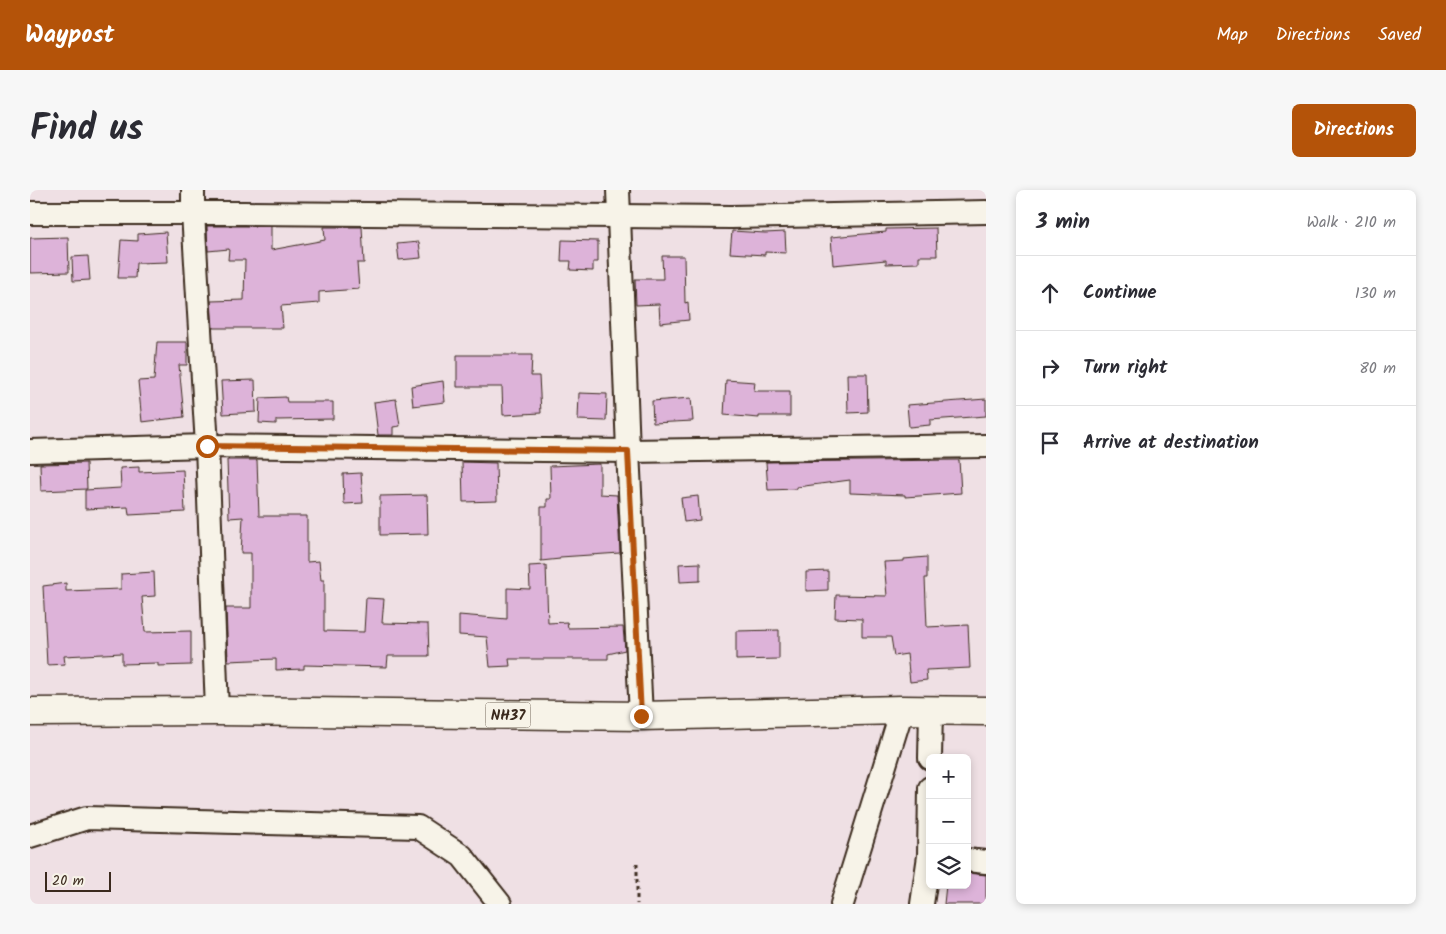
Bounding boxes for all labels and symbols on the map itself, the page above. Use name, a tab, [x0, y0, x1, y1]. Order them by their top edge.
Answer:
route start	[196, 435, 219, 458]
road number: NH37	[486, 702, 530, 728]
route end	[630, 705, 653, 728]
scale bar	[45, 869, 111, 892]

